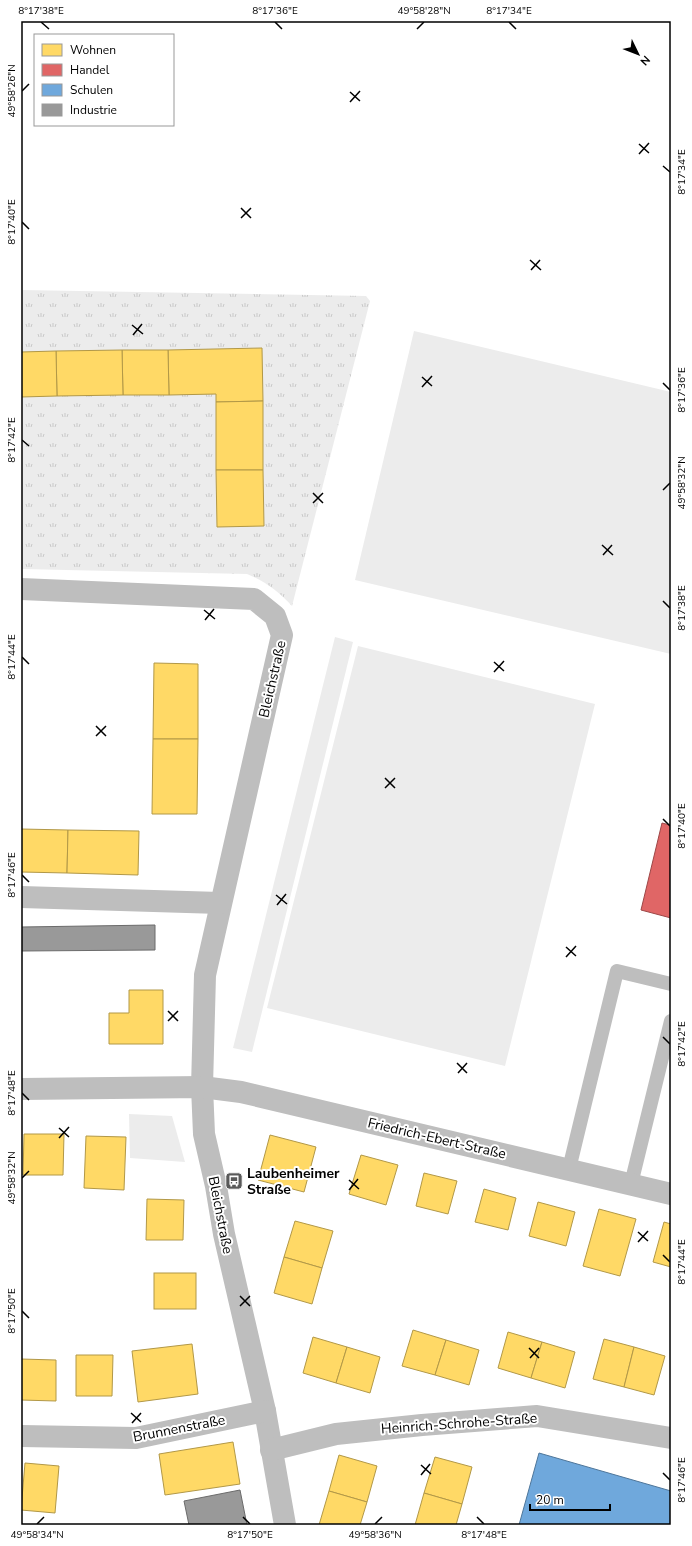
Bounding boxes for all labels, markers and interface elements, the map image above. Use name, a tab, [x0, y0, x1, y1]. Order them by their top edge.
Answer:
text: 8°17'38"E	[18, 4, 64, 18]
text: 8°17'36"E	[252, 4, 298, 18]
text: 49°58'28"N	[397, 4, 451, 18]
text: 8°17'34"E	[486, 4, 532, 18]
legend	[34, 34, 174, 126]
north arrow	[618, 34, 658, 74]
text: Wohnen	[70, 42, 116, 58]
text: N	[637, 52, 653, 69]
text: Handel	[70, 62, 110, 78]
text: 49°58'26"N	[5, 64, 19, 118]
text: Schulen	[70, 82, 113, 98]
text: Industrie	[70, 102, 117, 118]
text: 8°17'34"E	[675, 149, 689, 195]
text: 8°17'40"E	[5, 199, 19, 245]
text: 8°17'36"E	[675, 367, 689, 413]
text: 8°17'42"E	[5, 417, 19, 463]
text: 49°58'32"N	[675, 456, 689, 510]
text: 8°17'38"E	[675, 585, 689, 631]
text: 8°17'44"E	[5, 634, 19, 680]
street label: Bleichstraße	[254, 639, 291, 720]
text: 8°17'40"E	[675, 803, 689, 849]
text: 8°17'46"E	[5, 852, 19, 898]
text: 8°17'42"E	[675, 1021, 689, 1067]
text: 8°17'48"E	[5, 1070, 19, 1116]
street label: Friedrich-Ebert-Straße	[366, 1113, 508, 1164]
text: 49°58'32"N	[5, 1151, 19, 1205]
place label: Laubenheimer Straße	[247, 1164, 340, 1199]
bus stop icon: Laubenheimer Straße	[224, 1171, 244, 1191]
street label: Bleichstraße	[204, 1175, 237, 1256]
text: 8°17'44"E	[675, 1239, 689, 1285]
text: 8°17'50"E	[5, 1288, 19, 1334]
street label: Heinrich-Schrohe-Straße	[380, 1409, 538, 1438]
street label: Brunnenstraße	[131, 1410, 227, 1447]
text: 8°17'46"E	[675, 1457, 689, 1503]
scale bar	[530, 1486, 610, 1512]
text: 20 m	[536, 1492, 564, 1508]
text: 49°58'34"N	[10, 1528, 64, 1542]
text: 8°17'50"E	[227, 1528, 273, 1542]
text: 49°58'36"N	[348, 1528, 402, 1542]
text: 8°17'48"E	[461, 1528, 507, 1542]

